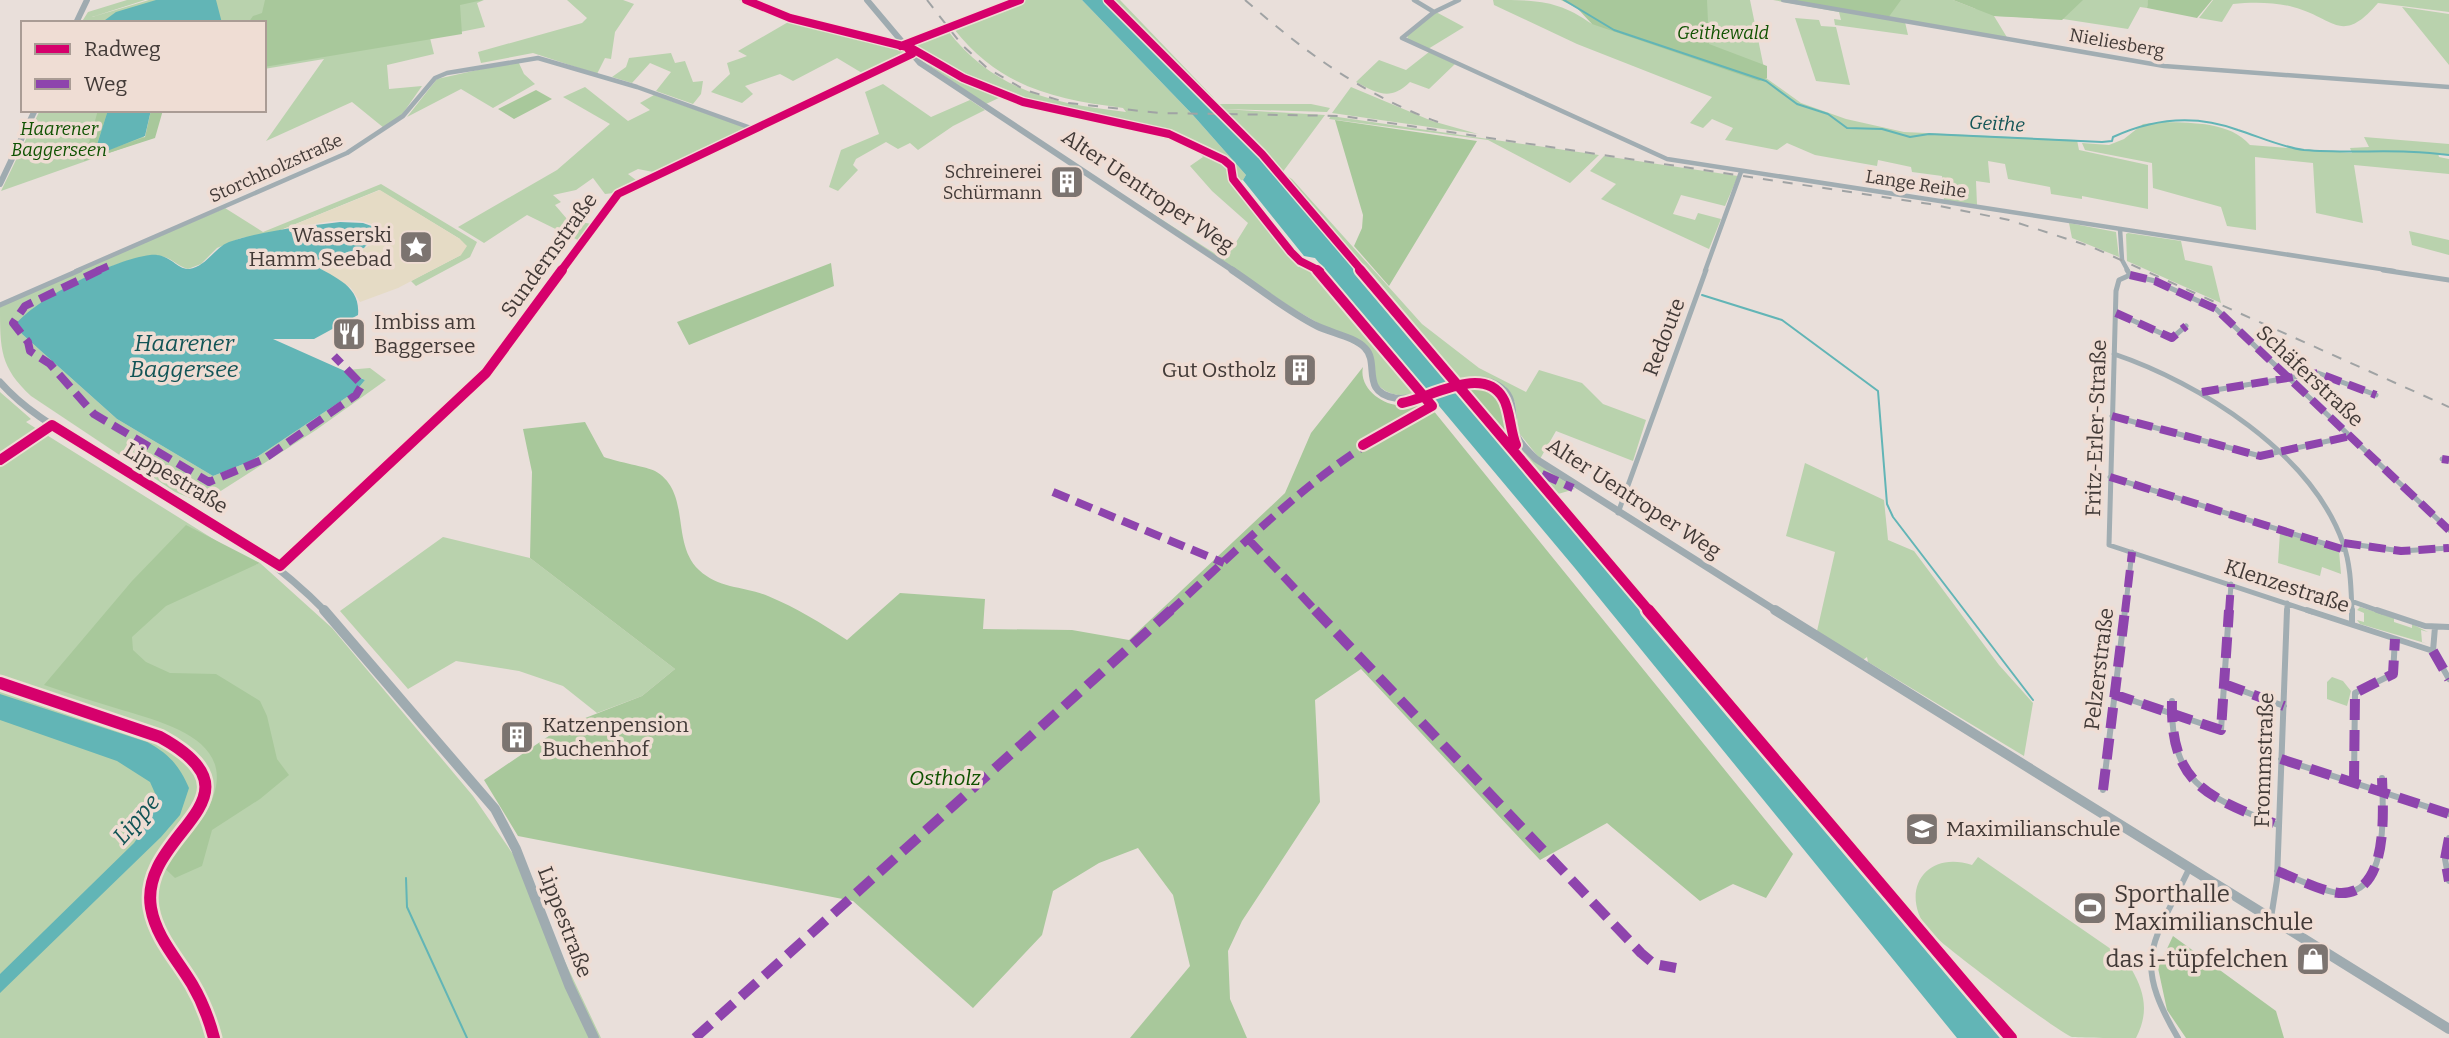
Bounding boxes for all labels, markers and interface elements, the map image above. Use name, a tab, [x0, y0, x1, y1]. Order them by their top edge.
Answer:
legend	[21, 21, 266, 112]
park label: Geithewald	[1677, 22, 1770, 44]
street label: Nieliesberg	[2068, 24, 2166, 62]
text: Radweg	[84, 36, 161, 62]
text: Weg	[84, 71, 127, 97]
water label: Geithe	[1968, 111, 2026, 136]
park label: Haarener Baggerseen	[11, 118, 107, 161]
street label: Alter Uentroper Weg	[1057, 124, 1239, 258]
street label: Storchholzstraße	[206, 129, 346, 207]
place label: Schreinerei Schürmann	[943, 161, 1043, 204]
building icon: Schreinerei Schürmann	[1048, 163, 1086, 201]
street label: Lange Reihe	[1864, 165, 1968, 203]
street label: Sundernstraße	[495, 188, 603, 322]
place label: Wasserski Hamm Seebad	[248, 222, 392, 272]
place icon: Wasserski Hamm Seebad	[397, 228, 435, 266]
street label: Redoute	[1637, 294, 1691, 380]
place label: Imbiss am Baggersee	[374, 309, 476, 359]
restaurant icon: Imbiss am Baggersee	[330, 315, 368, 353]
street label: Schäferstraße	[2251, 320, 2369, 432]
water label: Haarener Baggersee	[130, 329, 239, 383]
street label: Fritz-Erler-Straße	[2080, 339, 2112, 517]
building icon: Gut Ostholz	[1281, 351, 1319, 389]
place label: Gut Ostholz	[1162, 357, 1276, 383]
street label: Alter Uentroper Weg	[1542, 432, 1726, 564]
street label: Lippestraße	[119, 437, 233, 519]
street label: Klenzestraße	[2221, 554, 2353, 618]
street label: Pelzerstraße	[2079, 606, 2119, 732]
street label: Frommstraße	[2249, 692, 2279, 828]
place label: Katzenpension Buchenhof	[542, 712, 689, 762]
building icon: Katzenpension Buchenhof	[498, 718, 536, 756]
park label: Ostholz	[909, 765, 981, 791]
water label: Lippe	[107, 788, 166, 850]
school or university icon: Maximilianschule	[1903, 810, 1941, 848]
place label: Maximilianschule	[1946, 816, 2121, 842]
street label: Lippestraße	[532, 863, 598, 981]
place label: Sporthalle Maximilianschule	[2114, 880, 2313, 936]
sports icon: Sporthalle Maximilianschule	[2071, 889, 2109, 927]
shop icon: das i-tüpfelchen	[2294, 940, 2332, 978]
place label: das i-tüpfelchen	[2105, 945, 2288, 973]

